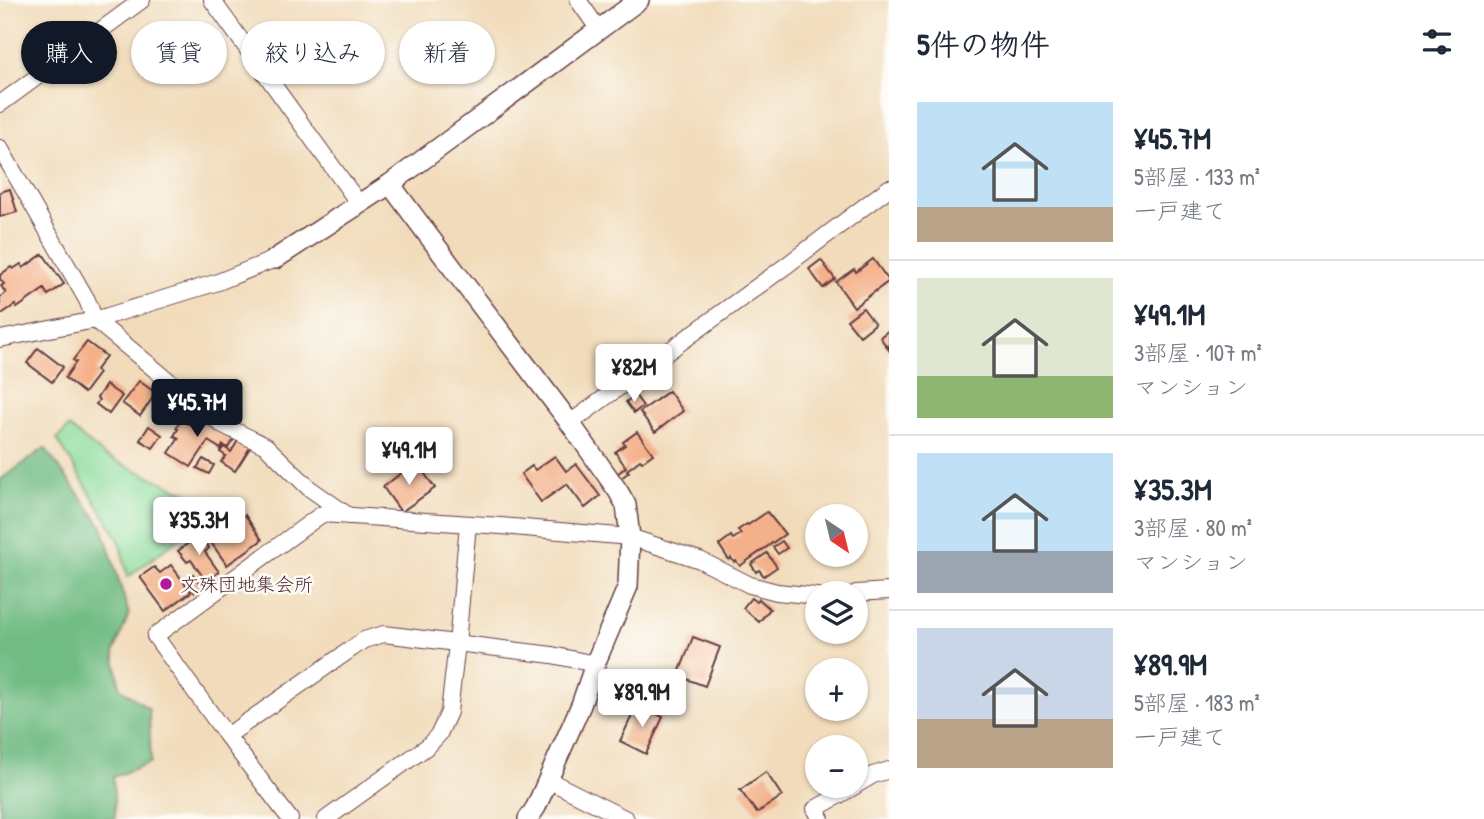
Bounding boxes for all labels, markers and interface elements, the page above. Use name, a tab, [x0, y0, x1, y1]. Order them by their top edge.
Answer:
chip: 購入	[21, 21, 117, 84]
chip: 賃貸	[131, 21, 227, 84]
chip: 絞り込み	[241, 21, 385, 84]
chip: 新着	[399, 21, 495, 84]
icon: filters	[1418, 23, 1456, 61]
text: 5件の物件	[917, 24, 1050, 64]
text: ¥45.7M	[1134, 118, 1211, 158]
icon: home	[973, 130, 1057, 214]
text: 5部屋 · 133 m²	[1134, 161, 1260, 192]
text: 一戸建て	[1134, 195, 1226, 226]
text: ¥49.1M	[1134, 294, 1205, 334]
icon: home	[973, 306, 1057, 390]
text: 3部屋 · 107 m²	[1134, 337, 1262, 368]
pin: ¥82M	[593, 344, 675, 404]
text: ¥82M	[611, 351, 657, 382]
text: マンション	[1134, 371, 1248, 402]
pin: ¥45.7M	[140, 380, 254, 439]
text: ¥45.7M	[167, 386, 227, 417]
pin: ¥49.1M	[352, 428, 466, 487]
text: ¥49.1M	[382, 434, 436, 465]
text: ¥35.3M	[1134, 469, 1212, 509]
icon: home	[973, 481, 1057, 565]
pin: ¥35.3M	[142, 498, 256, 557]
text: ¥35.3M	[169, 504, 229, 535]
north arrow	[805, 504, 868, 567]
map controls	[805, 504, 868, 798]
text: 3部屋 · 80 m²	[1134, 512, 1252, 543]
text: マンション	[1134, 546, 1248, 577]
place label: 文殊団地集会所	[180, 571, 313, 597]
marker: 文殊団地集会所	[158, 576, 174, 592]
button: layers	[805, 581, 868, 644]
text: ¥89.9M	[1134, 644, 1207, 684]
icon: home	[973, 656, 1057, 740]
button: +	[805, 658, 868, 721]
pin: ¥89.9M	[585, 670, 699, 729]
text: ¥89.9M	[614, 676, 670, 707]
text: 5部屋 · 183 m²	[1134, 687, 1260, 718]
text: 一戸建て	[1134, 721, 1226, 752]
button: −	[805, 735, 868, 798]

